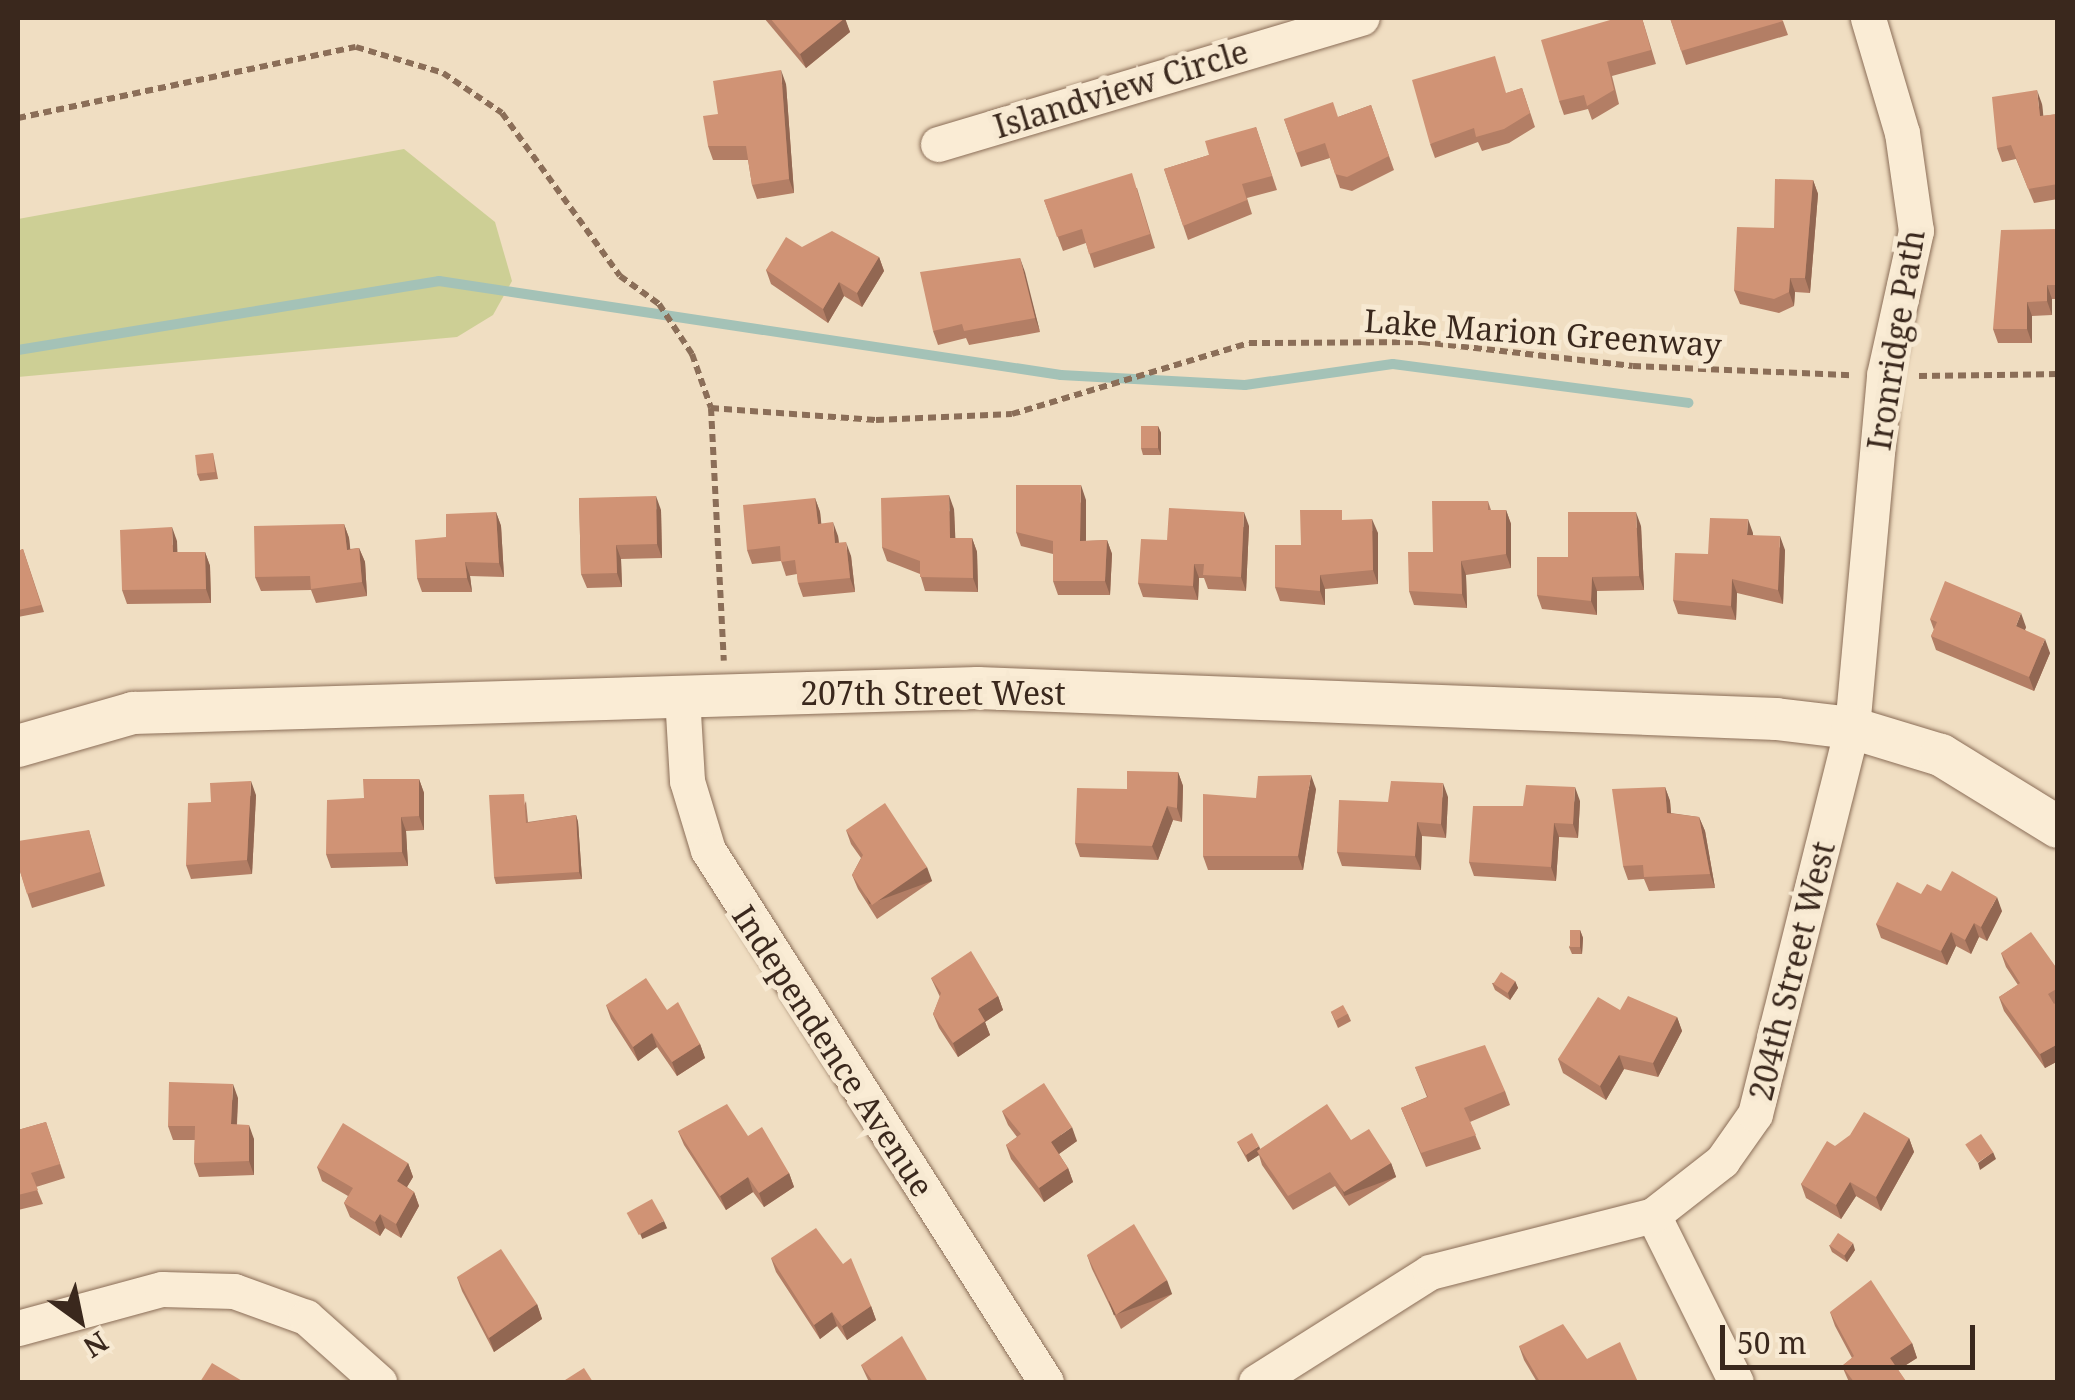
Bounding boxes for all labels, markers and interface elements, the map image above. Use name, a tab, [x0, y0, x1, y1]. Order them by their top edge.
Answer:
street label: Islandview Circle	[989, 32, 1253, 146]
street label: Ironridge Path	[1860, 227, 1932, 453]
street label: Lake Marion Greenway	[1363, 301, 1723, 365]
street label: 207th Street West	[800, 674, 1066, 712]
street label: 204th Street West	[1741, 838, 1843, 1104]
street label: Independence Avenue	[724, 898, 942, 1204]
north arrow	[30, 1270, 130, 1370]
scale bar	[1725, 1305, 1980, 1367]
text: 50 m	[1737, 1322, 1807, 1363]
text: N	[77, 1323, 116, 1367]

